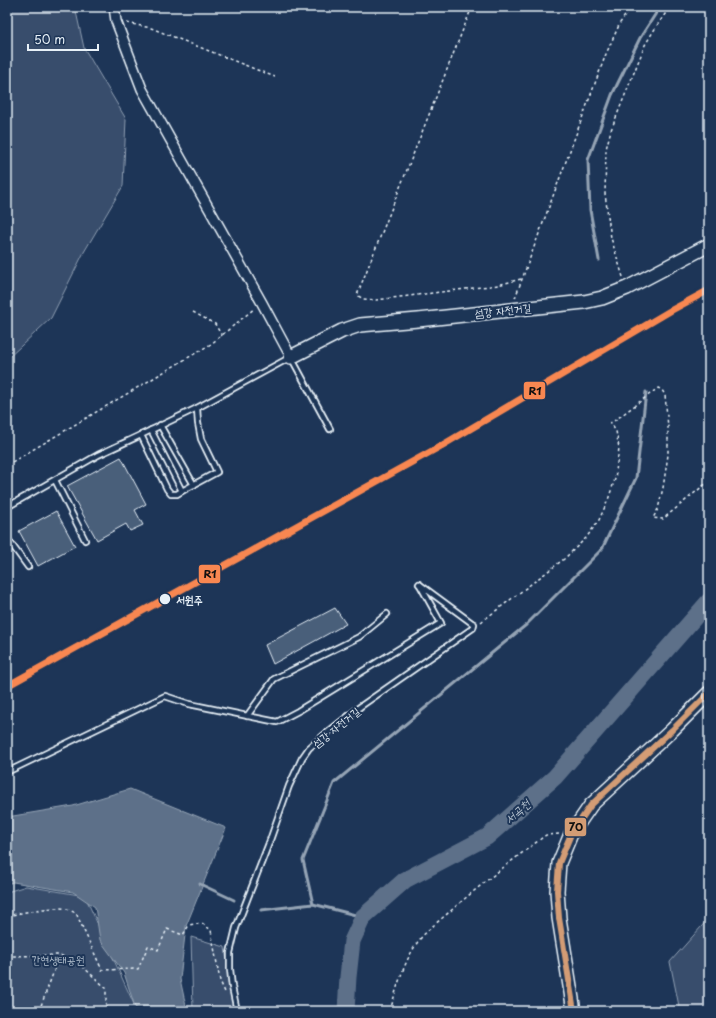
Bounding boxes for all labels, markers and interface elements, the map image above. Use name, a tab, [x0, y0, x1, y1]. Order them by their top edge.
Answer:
scale bar	[28, 26, 98, 52]
text: 50 m	[34, 30, 65, 48]
street label: 섬강 자전거길	[474, 299, 532, 321]
line badge: R1	[523, 381, 546, 400]
text: R1	[529, 382, 541, 399]
line badge: R1	[198, 564, 221, 584]
text: R1	[204, 565, 216, 582]
place label: 서원주	[176, 591, 203, 608]
marker: 서원주	[158, 592, 172, 606]
street label: 섬강 자전거길	[309, 702, 363, 751]
water label: 서곡천	[500, 794, 535, 827]
line badge: 70	[564, 817, 587, 837]
text: 70	[569, 818, 583, 835]
park label: 간현생태공원	[31, 951, 85, 968]

